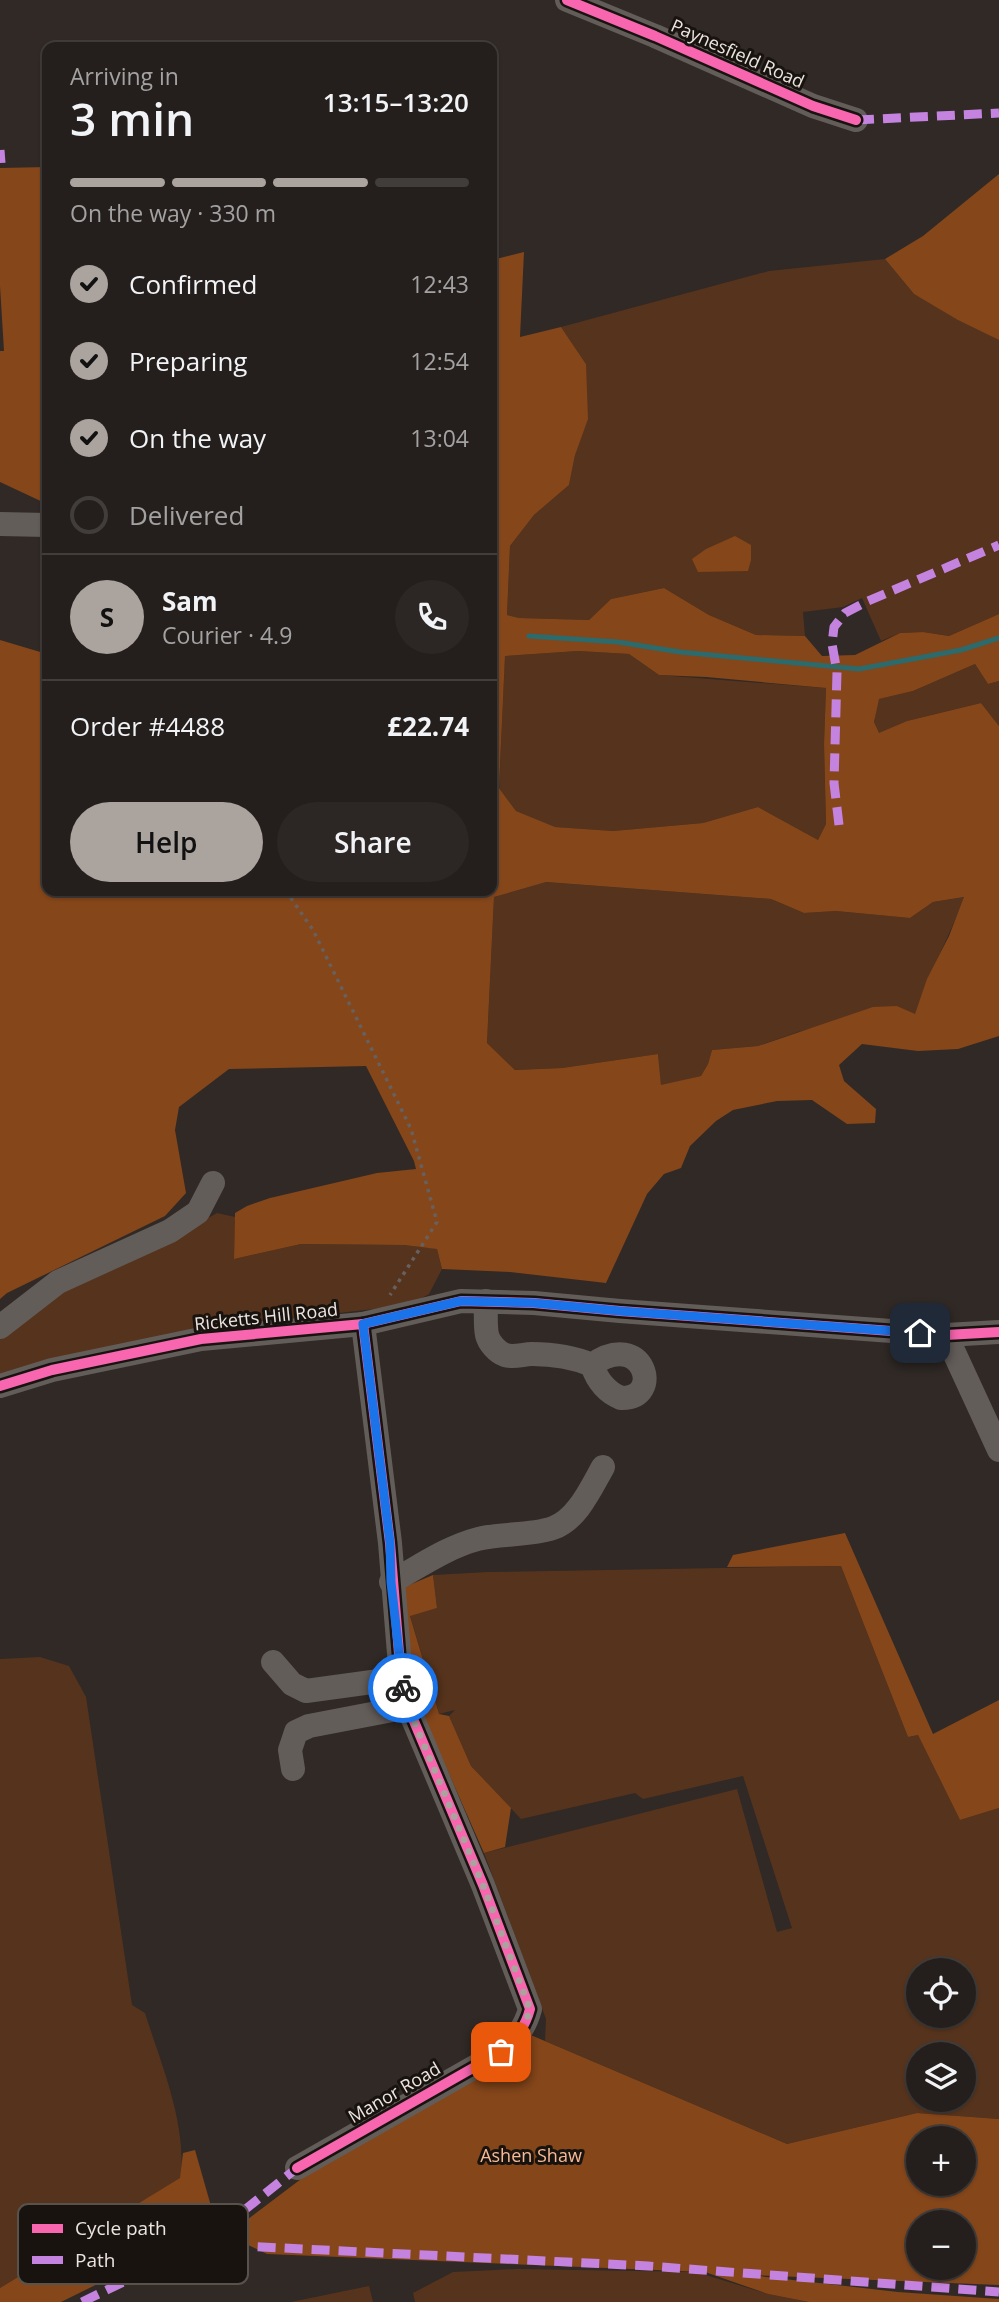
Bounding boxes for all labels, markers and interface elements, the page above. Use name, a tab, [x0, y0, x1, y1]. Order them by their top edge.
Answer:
street label: Paynesfield Road	[668, 13, 808, 93]
text: Arriving in	[70, 60, 179, 92]
text: 13:15–13:20	[323, 84, 469, 120]
text: 3 min	[70, 87, 194, 149]
text: On the way · 330 m	[70, 197, 276, 229]
icon: check	[70, 265, 108, 303]
text: Confirmed	[129, 266, 257, 302]
text: 12:43	[410, 268, 469, 300]
icon: check	[70, 342, 108, 380]
text: Preparing	[129, 343, 247, 379]
text: 12:54	[410, 345, 469, 377]
icon: check	[70, 419, 108, 457]
text: On the way	[129, 420, 266, 456]
text: 13:04	[410, 422, 469, 454]
text: Delivered	[129, 497, 244, 533]
button: phone	[395, 580, 469, 654]
text: Sam	[162, 583, 218, 619]
text: S	[100, 599, 114, 635]
text: Courier · 4.9	[162, 619, 292, 651]
text: Order #4488	[70, 708, 225, 744]
text: £22.74	[387, 708, 469, 744]
button: Help	[70, 802, 263, 882]
button: Share	[277, 802, 469, 882]
street label: Ricketts Hill Road	[193, 1297, 339, 1335]
pin	[890, 1303, 950, 1363]
icon: home	[901, 1314, 939, 1352]
courier	[368, 1653, 438, 1723]
icon: bike	[384, 1669, 422, 1707]
map controls	[906, 1958, 976, 2280]
button: locate	[906, 1958, 976, 2028]
pin	[471, 2022, 531, 2082]
icon: bag	[482, 2033, 520, 2071]
button: layers	[906, 2042, 976, 2112]
street label: Manor Road	[343, 2056, 445, 2128]
button: +	[906, 2126, 976, 2196]
park label: Ashen Shaw	[480, 2143, 582, 2167]
legend	[18, 2204, 248, 2284]
button: −	[906, 2210, 976, 2280]
text: Cycle path	[75, 2215, 167, 2241]
text: Path	[75, 2247, 115, 2273]

